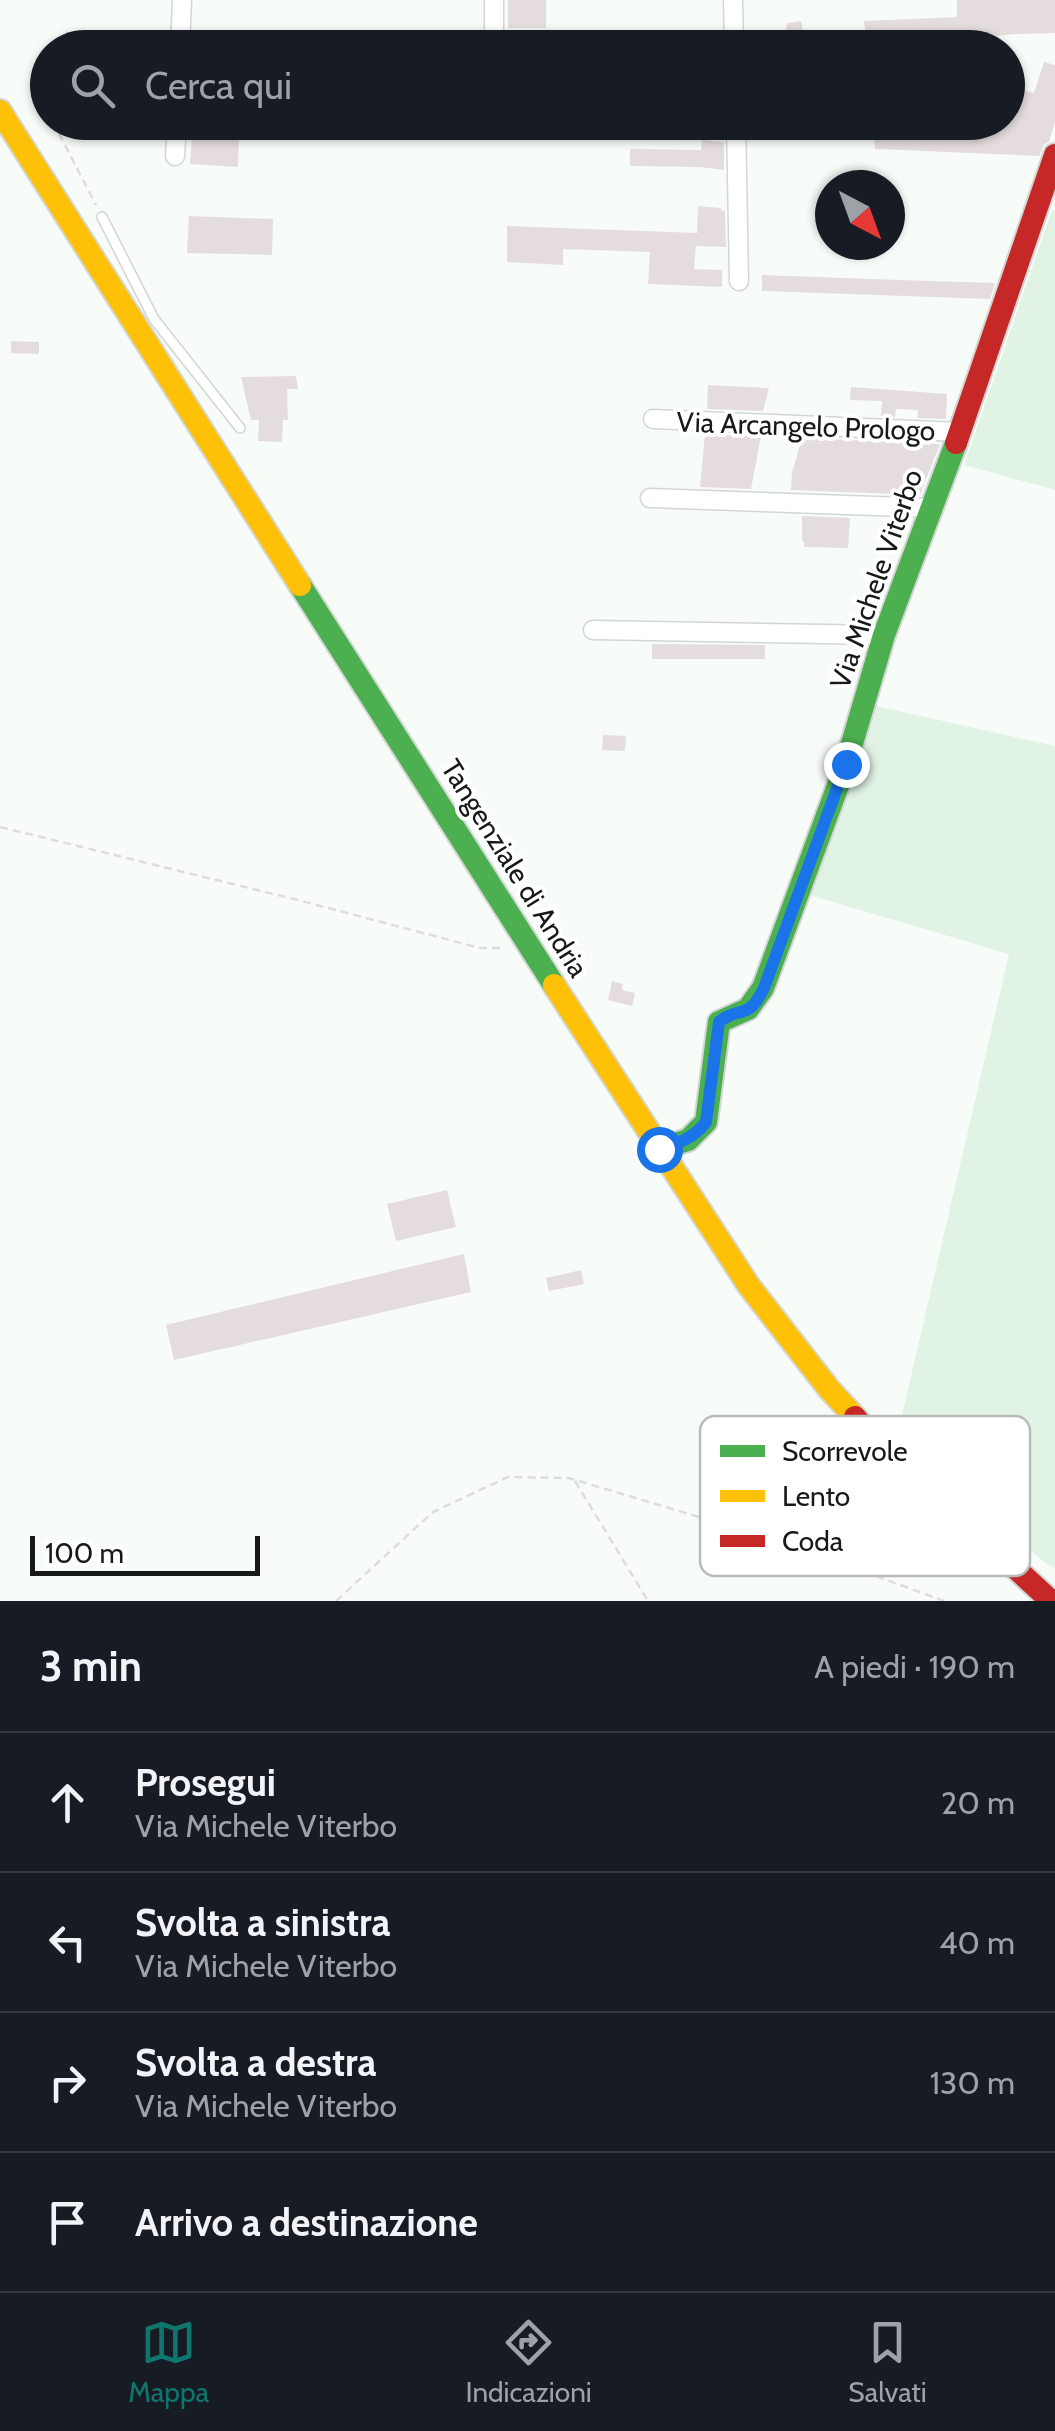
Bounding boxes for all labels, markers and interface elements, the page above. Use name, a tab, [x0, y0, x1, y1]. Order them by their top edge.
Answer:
search box	[30, 30, 1025, 140]
icon: search	[65, 58, 120, 113]
text: Cerca qui	[145, 62, 292, 109]
north arrow	[815, 170, 905, 260]
street label: Via Arcangelo Prologo	[676, 404, 936, 448]
street label: Via Michele Viterbo	[823, 465, 929, 693]
route end	[824, 742, 870, 788]
street label: Tangenziale di Andria	[434, 753, 596, 984]
route start	[637, 1127, 683, 1173]
legend	[700, 1416, 1030, 1576]
text: Scorrevole	[782, 1434, 908, 1468]
text: Lento	[782, 1479, 850, 1513]
text: Coda	[782, 1524, 844, 1558]
scale bar	[30, 1531, 260, 1576]
text: 100 m	[45, 1536, 124, 1570]
text: 3 min	[40, 1640, 142, 1692]
text: A piedi · 190 m	[814, 1647, 1015, 1686]
text: Prosegui	[135, 1759, 276, 1806]
icon: ahead	[40, 1775, 95, 1830]
text: 20 m	[941, 1783, 1015, 1822]
text: Via Michele Viterbo	[135, 1806, 397, 1845]
text: Svolta a sinistra	[135, 1899, 390, 1946]
icon: left	[40, 1915, 95, 1970]
text: 40 m	[939, 1923, 1015, 1962]
text: Via Michele Viterbo	[135, 1946, 397, 1985]
text: Svolta a destra	[135, 2039, 376, 2086]
icon: right	[40, 2055, 95, 2110]
text: 130 m	[930, 2063, 1015, 2102]
text: Via Michele Viterbo	[135, 2086, 397, 2125]
icon: arrive	[40, 2195, 95, 2250]
text: Arrivo a destinazione	[135, 2199, 478, 2246]
tab: Mappa	[128, 2315, 209, 2409]
tab: Indicazioni	[466, 2315, 592, 2409]
tab: Salvati	[848, 2315, 927, 2409]

